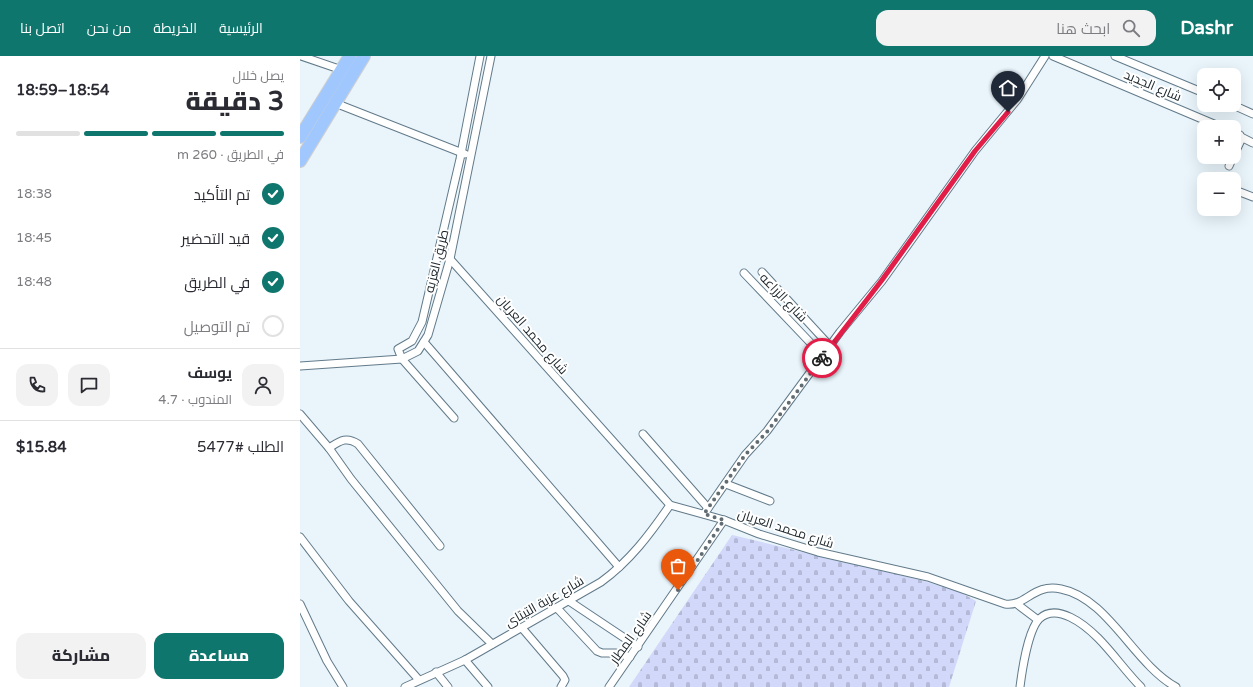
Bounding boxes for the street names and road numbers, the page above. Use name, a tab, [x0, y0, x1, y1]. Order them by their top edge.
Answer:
street label: شارع الجديد	[1121, 67, 1184, 105]
street label: طريق العزيه	[421, 228, 453, 294]
street label: شارع الزراعه	[756, 270, 810, 325]
street label: شارع محمد العريان	[493, 292, 571, 378]
street label: شارع محمد العريان	[736, 506, 836, 552]
street label: شارع عزبة التيتاى	[502, 573, 587, 631]
street label: شارع المطار	[606, 608, 655, 668]

